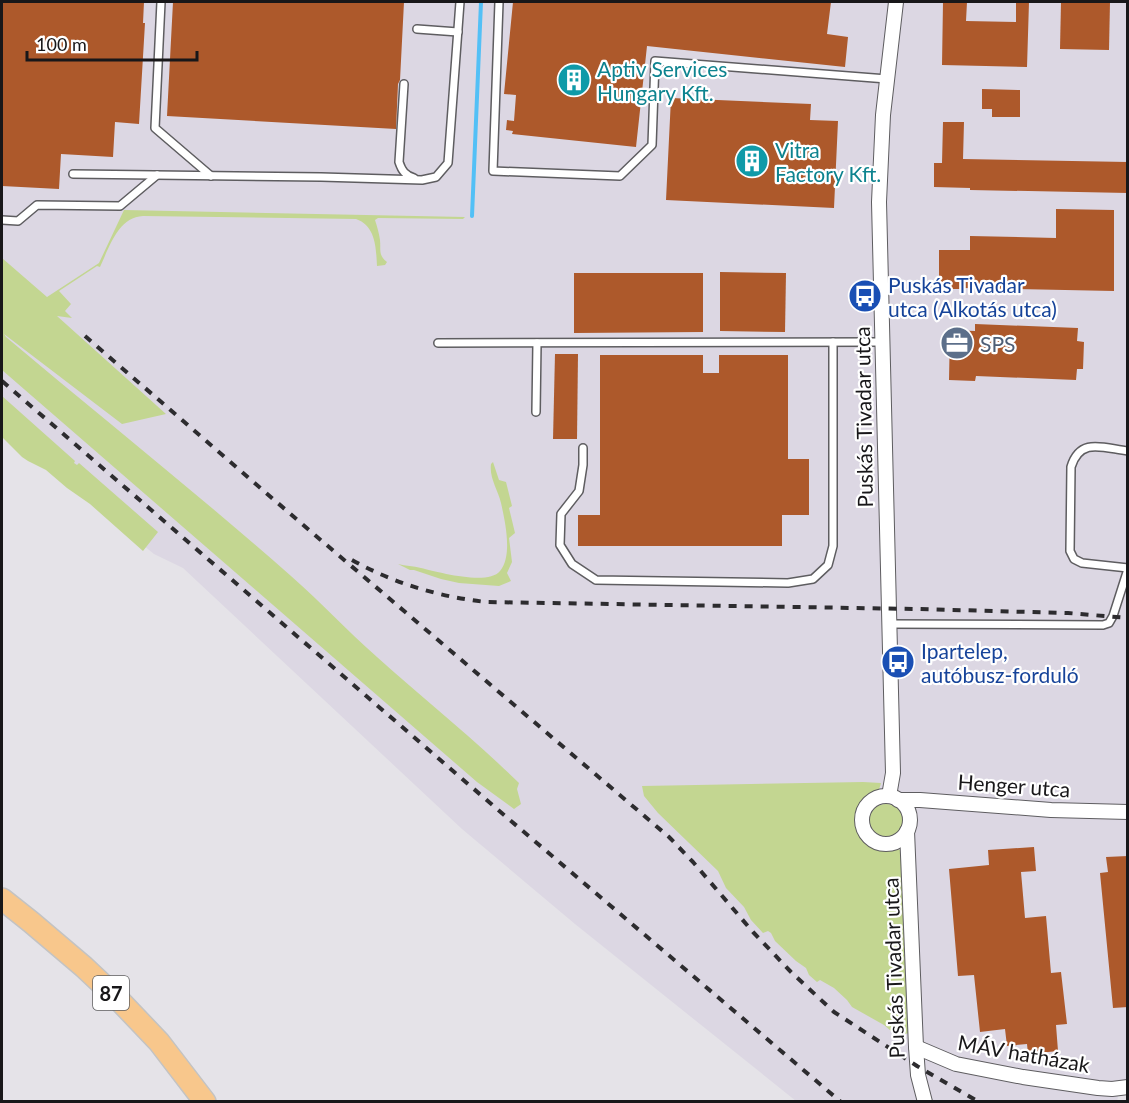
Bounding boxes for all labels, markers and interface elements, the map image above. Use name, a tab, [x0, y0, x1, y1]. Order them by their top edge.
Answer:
scale bar	[27, 24, 196, 62]
text: 100 m	[36, 33, 87, 55]
place label: Aptiv Services Hungary Kft.	[597, 56, 727, 105]
building icon: Aptiv Services Hungary Kft.	[556, 62, 592, 98]
place label: Vitra Factory Kft.	[775, 137, 881, 186]
building icon: Vitra Factory Kft.	[734, 143, 770, 179]
place label: Puskás Tivadar utca (Alkotás utca)	[888, 272, 1057, 321]
bus stop icon: Puskás Tivadar utca (Alkotás utca)	[847, 278, 883, 314]
office icon: SPS	[939, 325, 975, 361]
street label: Puskás Tivadar utca	[849, 326, 877, 508]
place label: SPS	[980, 331, 1015, 356]
place label: Ipartelep, autóbusz-forduló	[921, 638, 1079, 687]
bus stop icon: Ipartelep, autóbusz-forduló	[880, 644, 916, 680]
street label: Henger utca	[957, 769, 1071, 801]
street label: Puskás Tivadar utca	[877, 877, 909, 1059]
road number: 87	[93, 976, 129, 1010]
street label: MÁV hatházak	[956, 1029, 1092, 1077]

